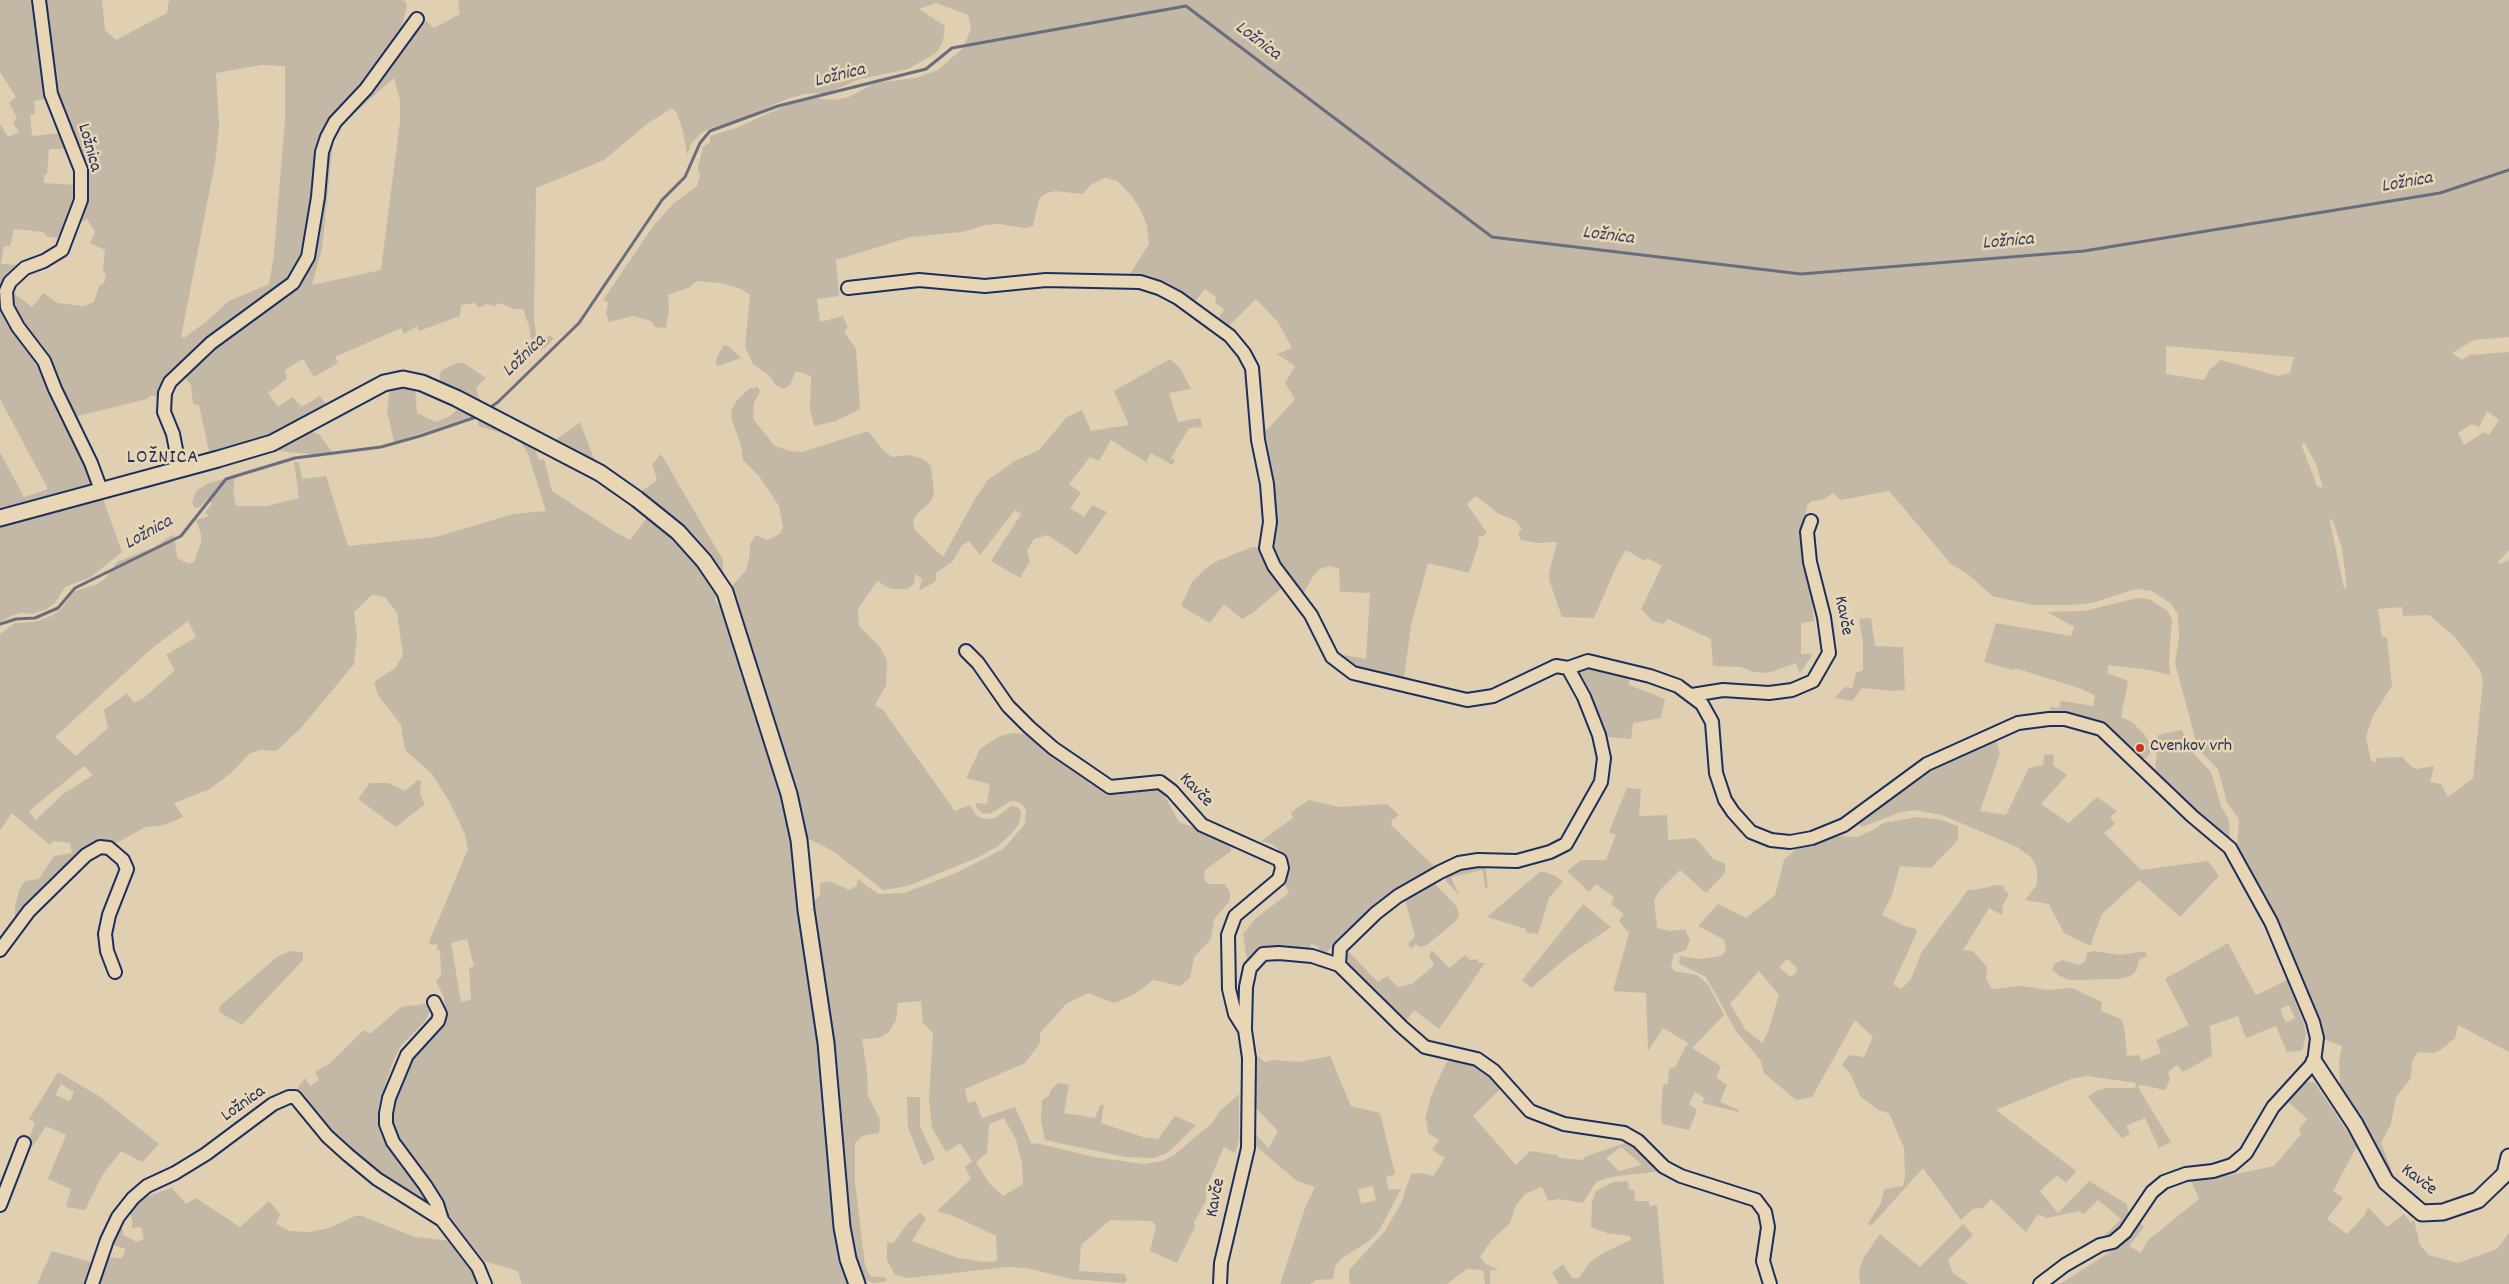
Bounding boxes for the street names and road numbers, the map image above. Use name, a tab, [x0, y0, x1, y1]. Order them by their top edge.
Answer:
street label: Ložnica	[71, 122, 105, 174]
street label: Kavče	[1828, 595, 1856, 637]
street label: Kavče	[1174, 769, 1216, 813]
street label: Ložnica	[218, 1082, 270, 1128]
street label: Kavče	[2396, 1161, 2440, 1201]
street label: Kavče	[1203, 1177, 1231, 1219]

